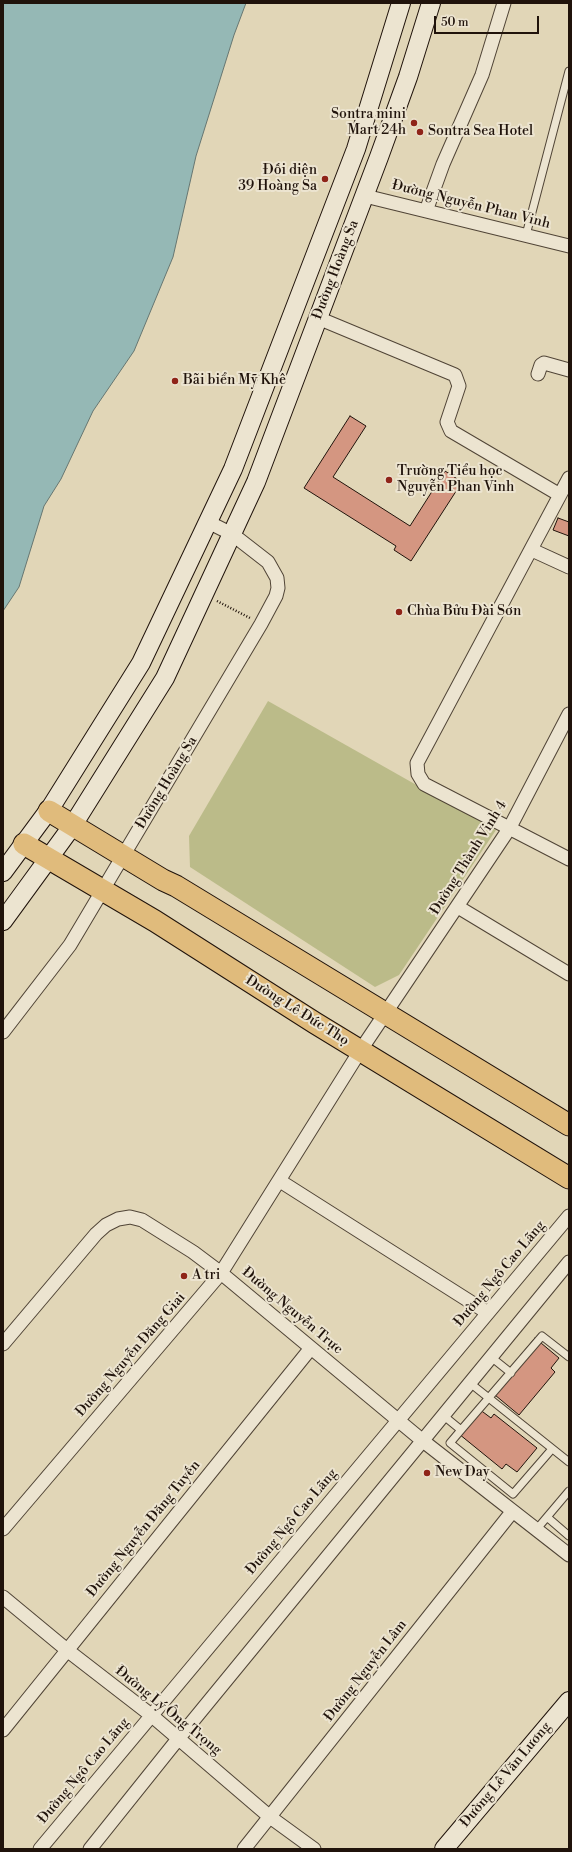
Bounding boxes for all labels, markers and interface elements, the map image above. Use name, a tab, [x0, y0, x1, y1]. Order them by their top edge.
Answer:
scale bar	[436, 8, 541, 34]
text: 50 m	[441, 15, 469, 30]
place label: Sontra mini Mart 24h	[331, 107, 406, 140]
marker: Sontra mini Mart 24h	[409, 118, 419, 128]
place label: Sontra Sea Hotel	[428, 124, 533, 140]
marker: Sontra Sea Hotel	[415, 127, 425, 137]
place label: Đối diện 39 Hoàng Sa	[238, 163, 317, 196]
marker: Đối diện 39 Hoàng Sa	[320, 174, 330, 184]
street label: Đường Nguyễn Phan Vinh	[390, 177, 552, 233]
street label: Đường Hoàng Sa	[309, 218, 363, 322]
place label: Bãi biển Mỹ Khê	[183, 373, 286, 389]
marker: Bãi biển Mỹ Khê	[170, 376, 180, 386]
place label: Trường Tiểu học Nguyễn Phan Vinh	[397, 464, 514, 496]
marker: Trường Tiểu học Nguyễn Phan Vinh	[384, 475, 394, 485]
place label: Chùa Bửu Đài Sơn	[407, 604, 521, 620]
marker: Chùa Bửu Đài Sơn	[394, 607, 404, 617]
street label: Đường Hoàng Sa	[133, 734, 201, 832]
street label: Đường Thành Vinh 4	[427, 798, 511, 918]
street label: Đường Lê Đức Thọ	[242, 972, 352, 1050]
street label: Đường Ngô Cao Lãng	[451, 1218, 549, 1330]
street label: Đường Nguyễn Trực	[238, 1264, 346, 1358]
place label: A tri	[192, 1268, 220, 1284]
marker: A tri	[179, 1271, 189, 1281]
street label: Đường Nguyễn Đăng Giai	[73, 1290, 189, 1420]
street label: Đường Nguyễn Đăng Tuyến	[84, 1457, 204, 1601]
place label: New Day	[435, 1465, 489, 1481]
street label: Đường Ngô Cao Lãng	[243, 1466, 341, 1578]
marker: New Day	[422, 1468, 432, 1478]
street label: Đường Nguyễn Lâm	[321, 1617, 411, 1725]
street label: Đường Lý Ông Trọng	[111, 1663, 225, 1759]
street label: Đường Ngô Cao Lãng	[35, 1715, 133, 1827]
street label: Đường Lê Văn Lương	[457, 1719, 555, 1831]

